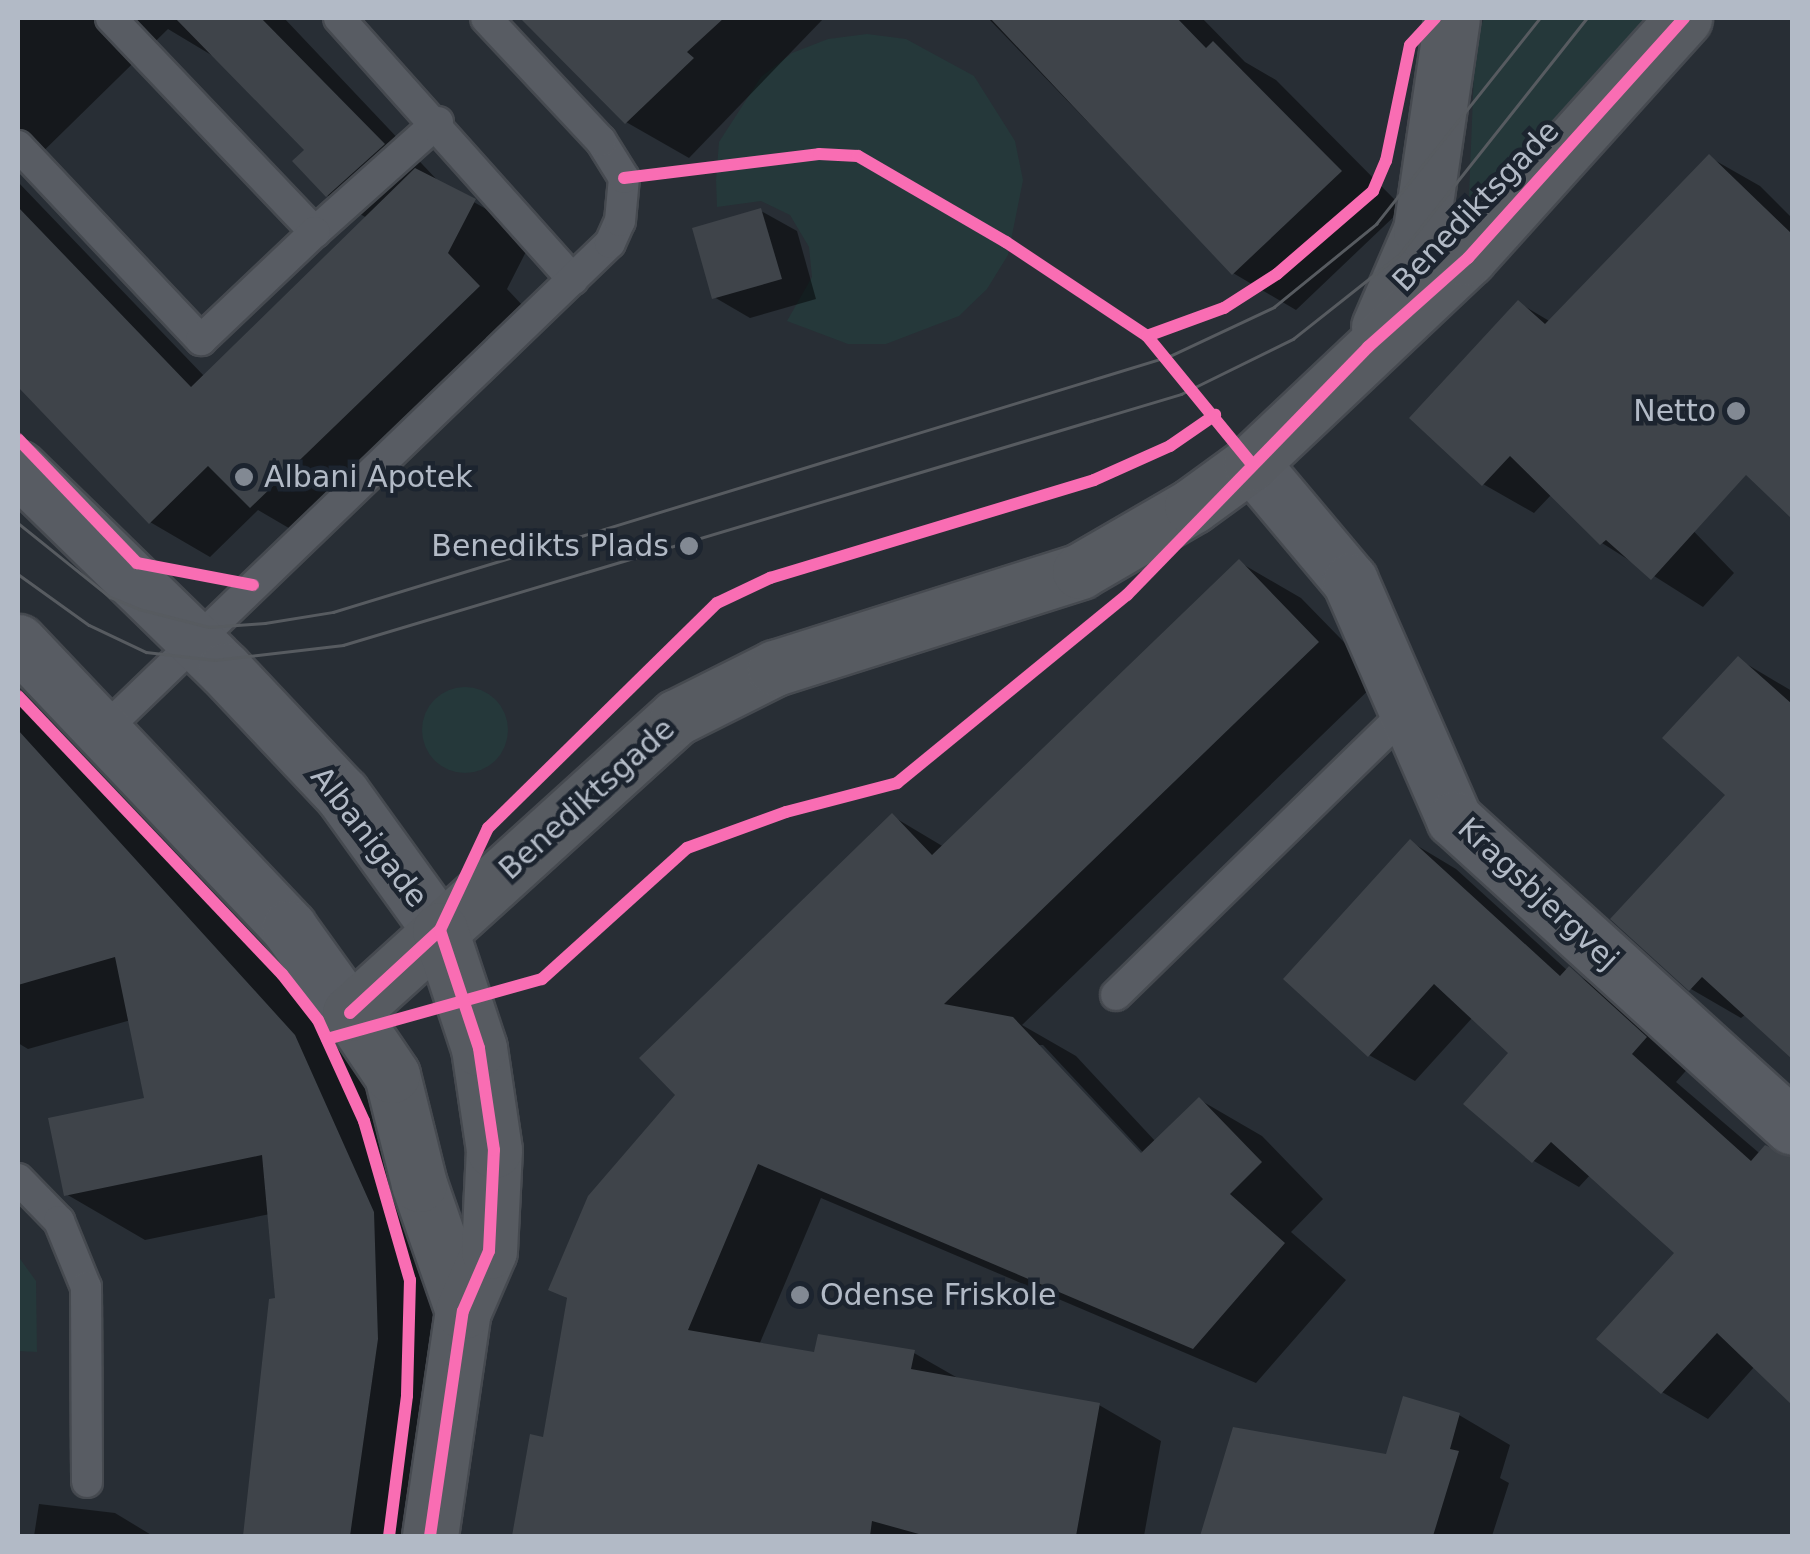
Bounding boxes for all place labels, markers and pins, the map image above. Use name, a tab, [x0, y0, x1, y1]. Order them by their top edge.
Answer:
place label: Netto	[1633, 393, 1716, 429]
marker: Netto	[1725, 400, 1747, 422]
place label: Albani Apotek	[264, 459, 473, 495]
marker: Albani Apotek	[233, 466, 255, 488]
place label: Benedikts Plads	[431, 528, 669, 564]
marker: Benedikts Plads	[678, 535, 700, 557]
place label: Odense Friskole	[820, 1277, 1057, 1313]
marker: Odense Friskole	[789, 1284, 811, 1306]

